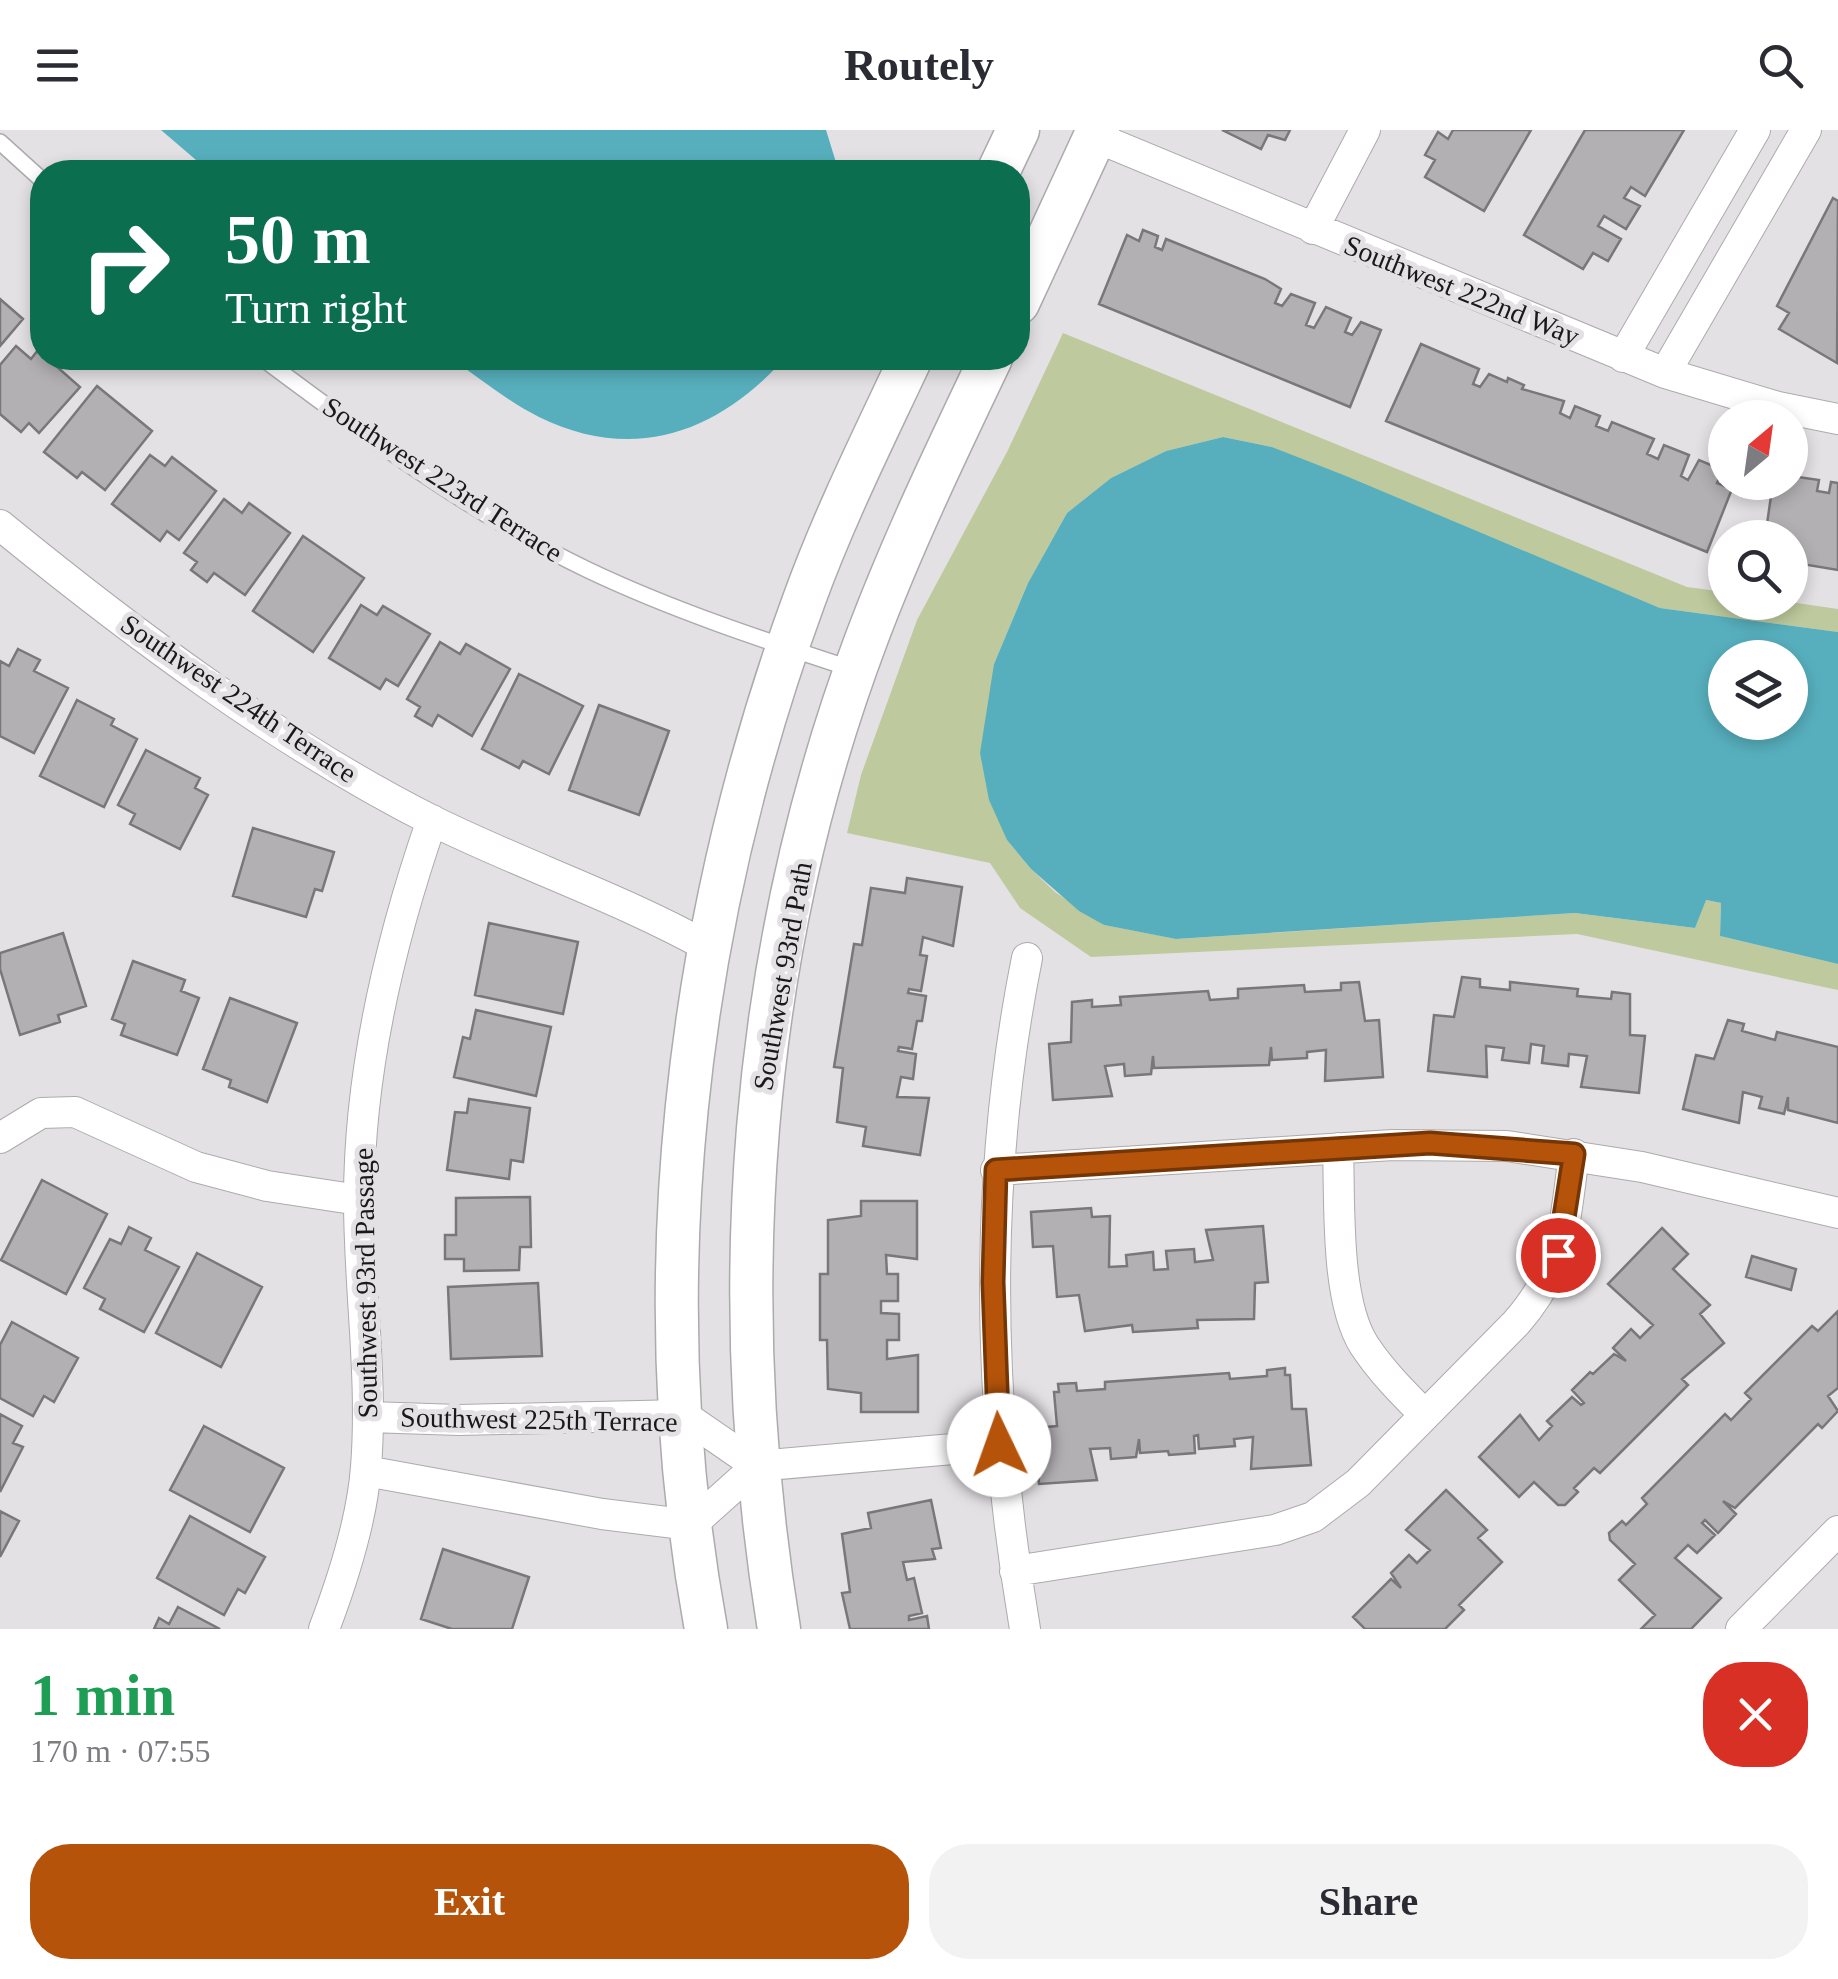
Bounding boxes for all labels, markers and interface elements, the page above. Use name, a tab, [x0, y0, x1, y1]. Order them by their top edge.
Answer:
icon: menu	[30, 38, 85, 93]
icon: search	[1753, 38, 1808, 93]
text: Routely	[844, 40, 994, 90]
icon: right	[60, 200, 190, 330]
text: 50 m	[225, 201, 371, 278]
street label: Southwest 222nd Way	[1340, 229, 1584, 352]
text: Turn right	[225, 283, 407, 333]
street label: Southwest 223rd Terrace	[317, 390, 568, 568]
north arrow	[1708, 400, 1808, 500]
map controls	[1708, 400, 1808, 740]
button: search	[1708, 520, 1808, 620]
street label: Southwest 224th Terrace	[115, 608, 362, 789]
button: layers	[1708, 640, 1808, 740]
street label: Southwest 93rd Path	[747, 859, 818, 1093]
street label: Southwest 93rd Passage	[348, 1147, 383, 1419]
pin	[1516, 1213, 1601, 1298]
icon: arrive	[1531, 1228, 1586, 1283]
position arrow	[947, 1393, 1051, 1497]
street label: Southwest 225th Terrace	[400, 1402, 678, 1437]
text: 1 min	[30, 1662, 175, 1728]
button: close	[1703, 1662, 1808, 1767]
text: 170 m · 07:55	[30, 1733, 210, 1769]
button: Exit	[30, 1844, 909, 1959]
button: Share	[929, 1844, 1808, 1959]

